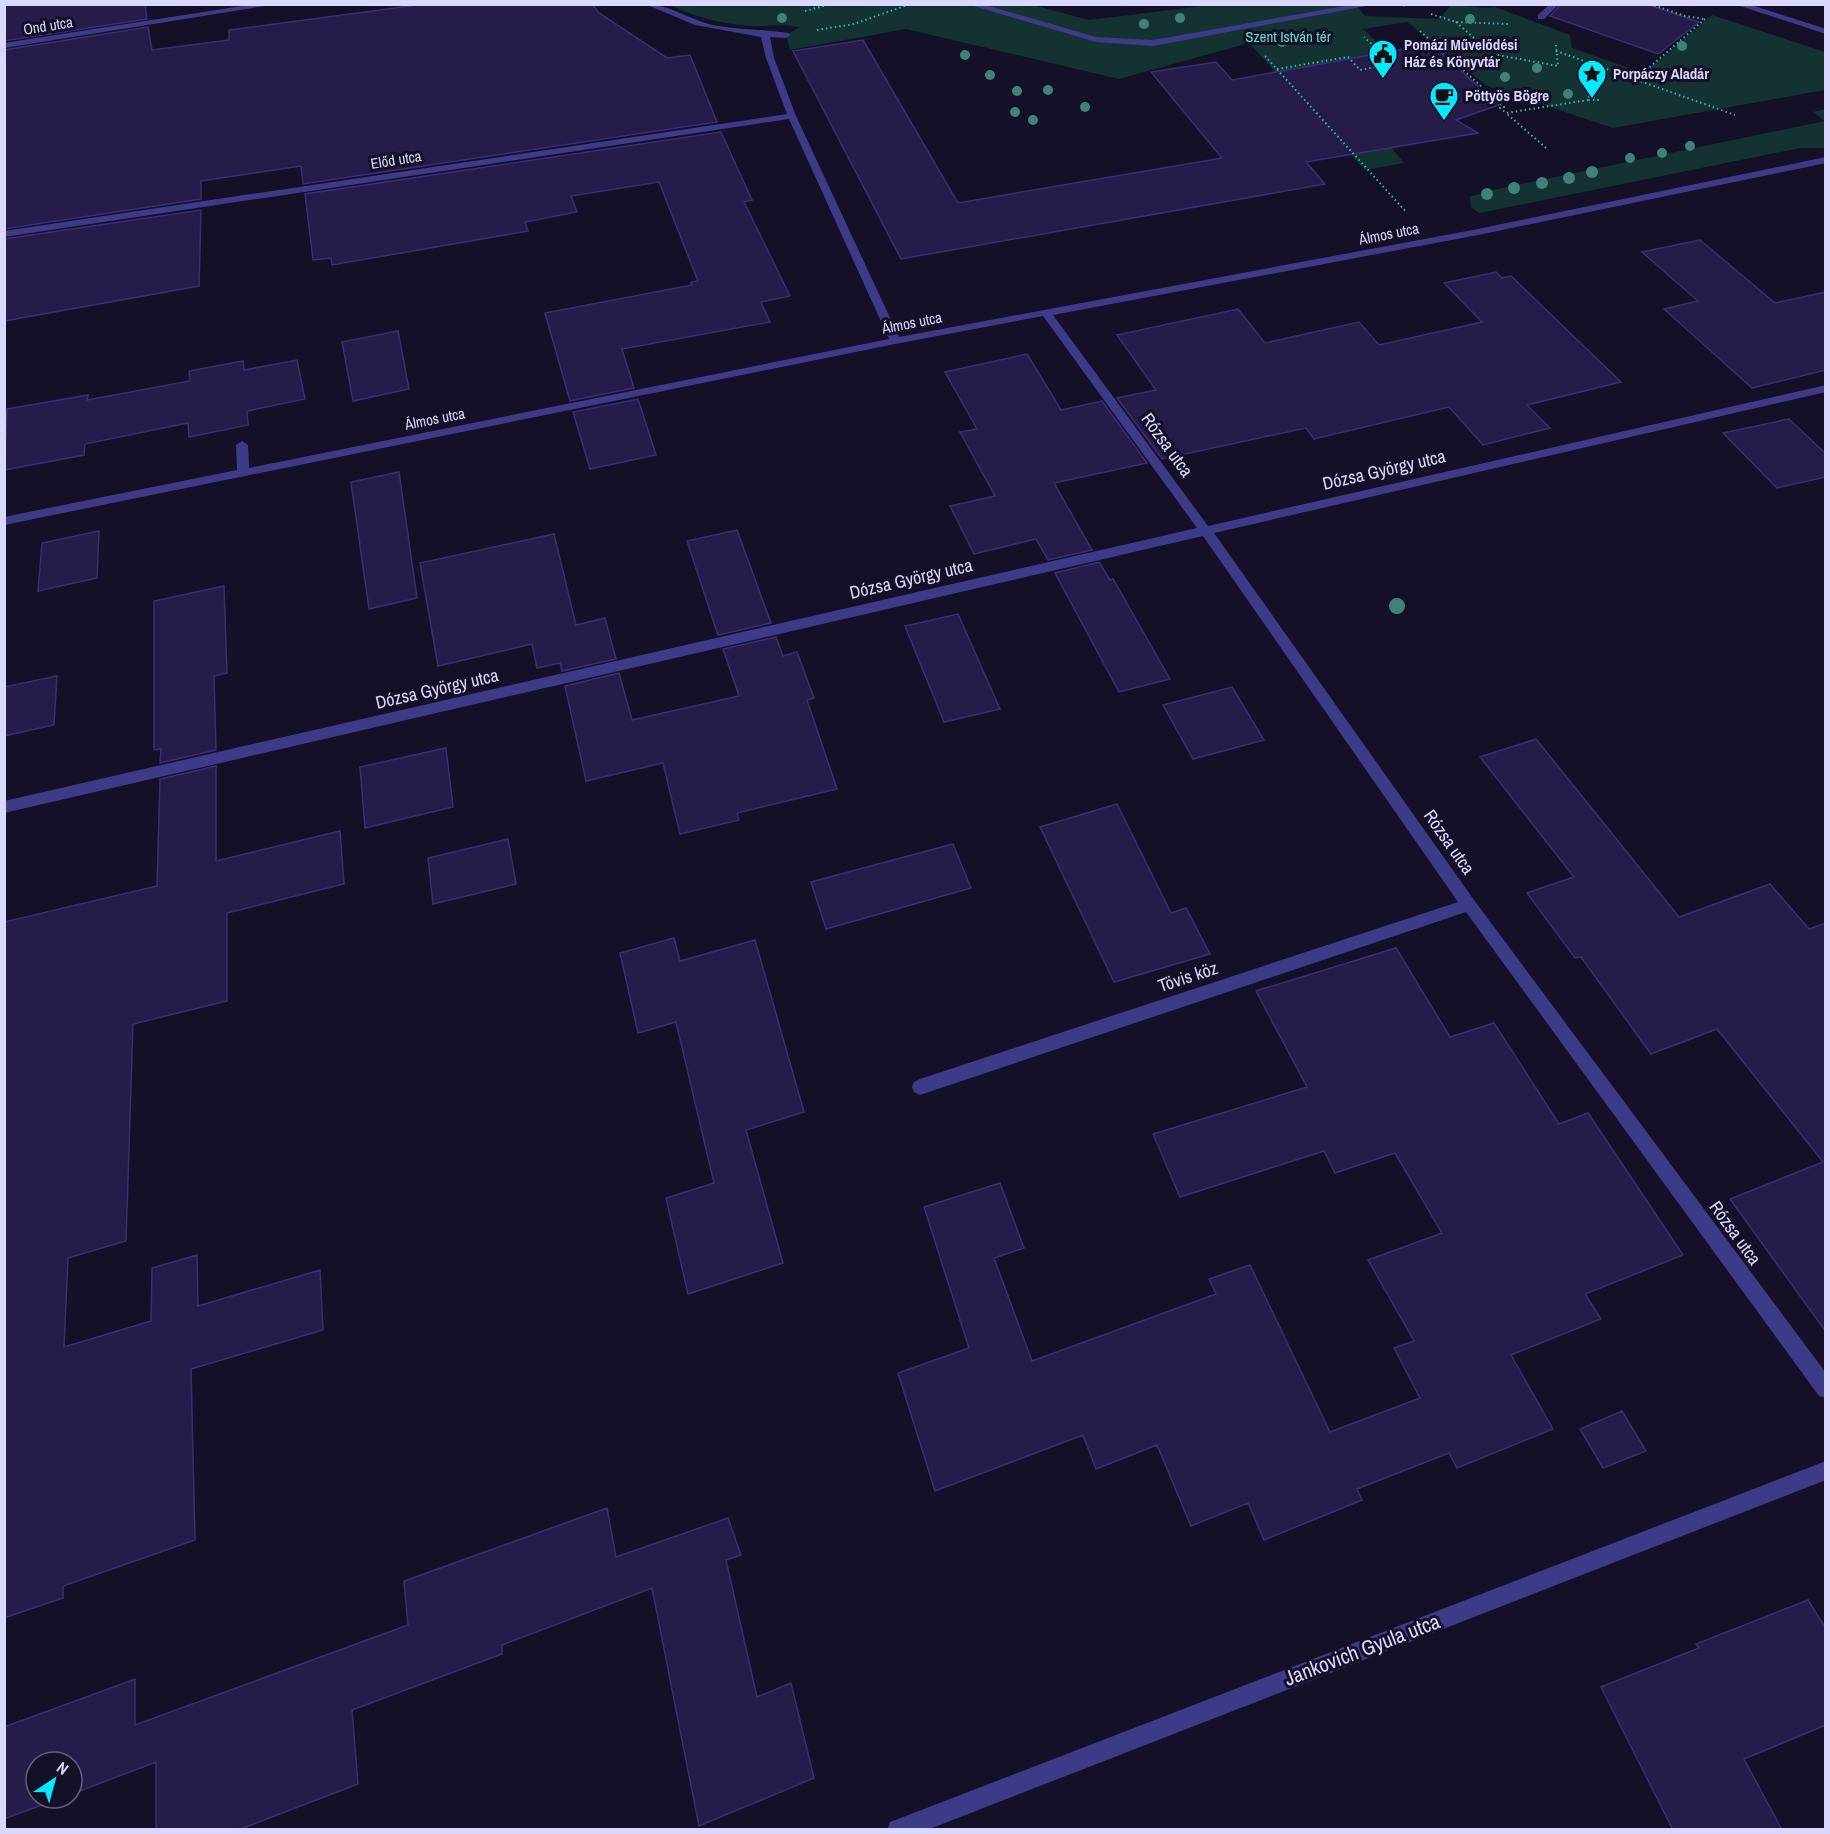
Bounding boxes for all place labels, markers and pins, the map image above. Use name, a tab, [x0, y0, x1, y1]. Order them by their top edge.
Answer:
place label: Pomázi Művelődési Ház és Könyvtár	[1404, 34, 1517, 72]
public building icon: Pomázi Művelődési Ház és Könyvtár	[1367, 38, 1399, 80]
place icon: Porpáczy Aladár	[1576, 58, 1608, 100]
place label: Porpáczy Aladár	[1613, 63, 1709, 84]
cafe icon: Pöttyös Bögre	[1428, 80, 1460, 122]
place label: Pöttyös Bögre	[1465, 85, 1549, 106]

